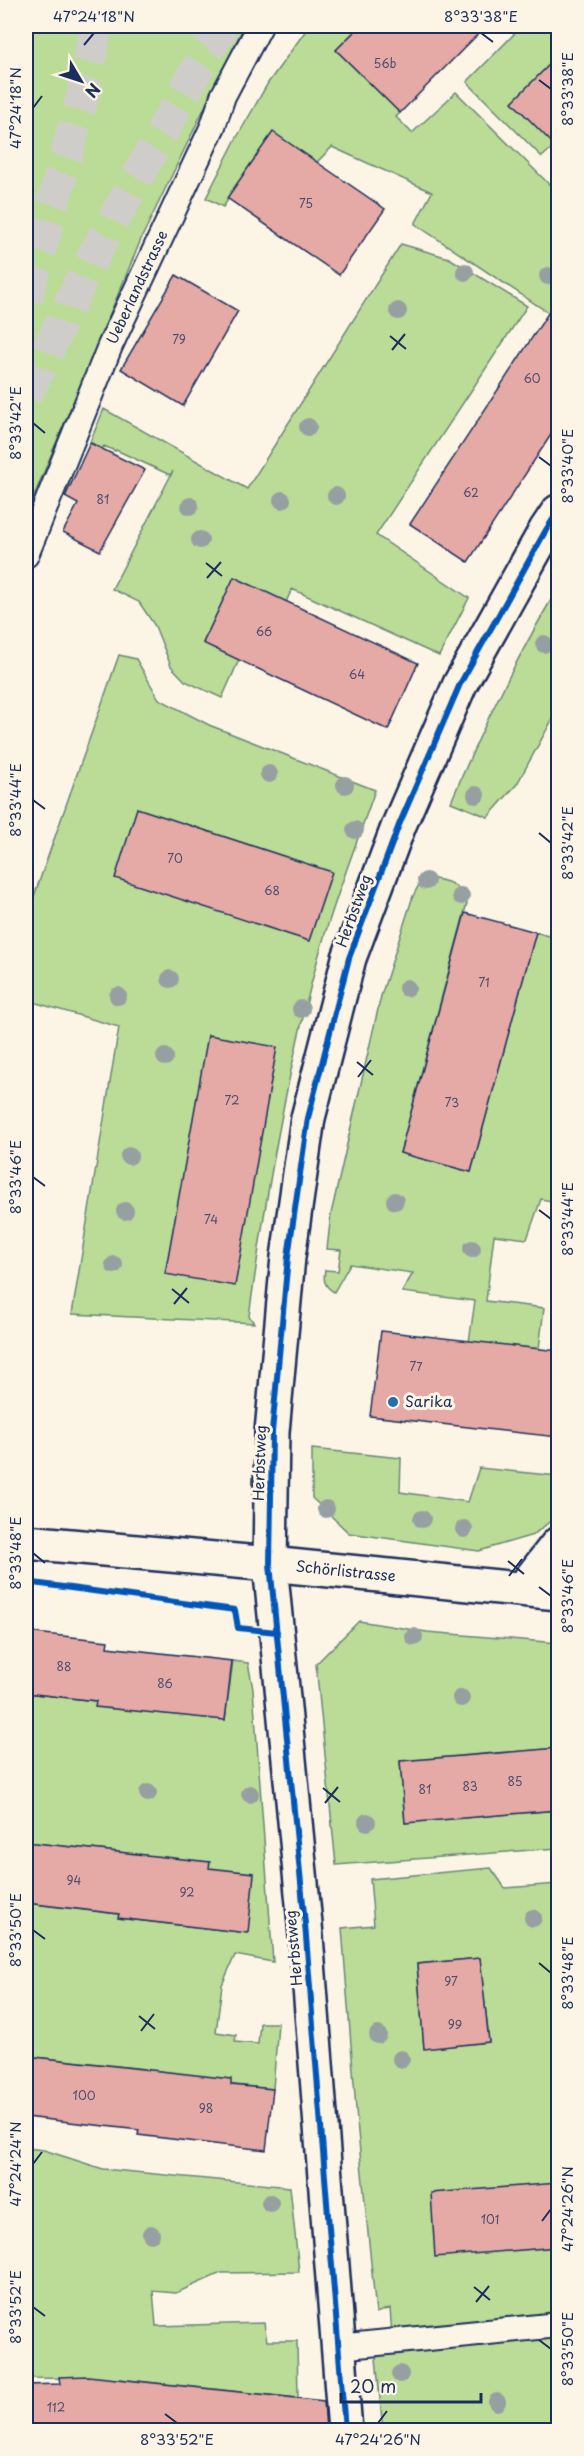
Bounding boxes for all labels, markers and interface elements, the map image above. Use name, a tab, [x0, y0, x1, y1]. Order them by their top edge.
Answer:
text: 47°24'18"N	[53, 4, 135, 27]
text: 8°33'38"E	[444, 4, 518, 27]
north arrow	[51, 51, 111, 111]
text: 8°33'38"E	[555, 52, 578, 126]
house number: 56b	[374, 54, 397, 72]
text: 47°24'18"N	[3, 67, 26, 149]
text: N	[80, 79, 107, 104]
house number: 75	[299, 194, 313, 212]
street label: Ueberlandstrasse	[99, 226, 173, 348]
house number: 79	[172, 330, 186, 348]
house number: 60	[523, 369, 541, 387]
text: 8°33'42"E	[3, 386, 26, 460]
text: 8°33'40"E	[555, 429, 578, 503]
house number: 62	[463, 483, 479, 501]
house number: 81	[97, 490, 109, 508]
house number: 66	[256, 622, 272, 640]
house number: 64	[349, 665, 365, 683]
text: 8°33'44"E	[3, 763, 26, 837]
text: 8°33'42"E	[555, 806, 578, 880]
house number: 70	[167, 849, 183, 867]
street label: Herbstweg	[329, 871, 376, 950]
house number: 68	[264, 881, 280, 899]
house number: 71	[478, 973, 490, 991]
house number: 72	[224, 1091, 240, 1109]
house number: 73	[445, 1093, 459, 1111]
text: 8°33'46"E	[3, 1140, 26, 1214]
text: 8°33'44"E	[555, 1182, 578, 1256]
house number: 74	[204, 1210, 218, 1228]
house number: 77	[409, 1357, 423, 1375]
place label: Sarika	[405, 1389, 453, 1412]
marker: Sarika	[386, 1395, 400, 1409]
street label: Herbstweg	[246, 1424, 271, 1501]
text: 8°33'48"E	[3, 1516, 26, 1590]
street label: Schörlistrasse	[295, 1554, 397, 1587]
text: 8°33'46"E	[555, 1559, 578, 1633]
house number: 88	[57, 1657, 71, 1675]
house number: 86	[157, 1674, 173, 1692]
house number: 85	[508, 1772, 522, 1790]
house number: 83	[462, 1777, 478, 1795]
house number: 81	[419, 1780, 431, 1798]
house number: 94	[67, 1871, 82, 1889]
house number: 92	[179, 1883, 195, 1901]
text: 8°33'50"E	[3, 1893, 26, 1967]
street label: Herbstweg	[278, 1909, 307, 1987]
text: 8°33'48"E	[555, 1936, 578, 2010]
house number: 97	[444, 1972, 458, 1990]
house number: 99	[448, 2015, 462, 2033]
house number: 100	[73, 2086, 96, 2104]
house number: 98	[199, 2099, 213, 2117]
text: 47°24'24"N	[3, 2121, 26, 2207]
text: 47°24'26"N	[555, 2166, 578, 2252]
house number: 101	[481, 2210, 499, 2228]
text: 8°33'52"E	[3, 2270, 26, 2344]
text: 8°33'50"E	[555, 2312, 578, 2386]
scale bar	[341, 2366, 480, 2404]
text: 20 m	[350, 2372, 396, 2399]
house number: 112	[47, 2398, 65, 2416]
text: 8°33'52"E	[140, 2427, 214, 2450]
text: 47°24'26"N	[335, 2427, 421, 2450]

